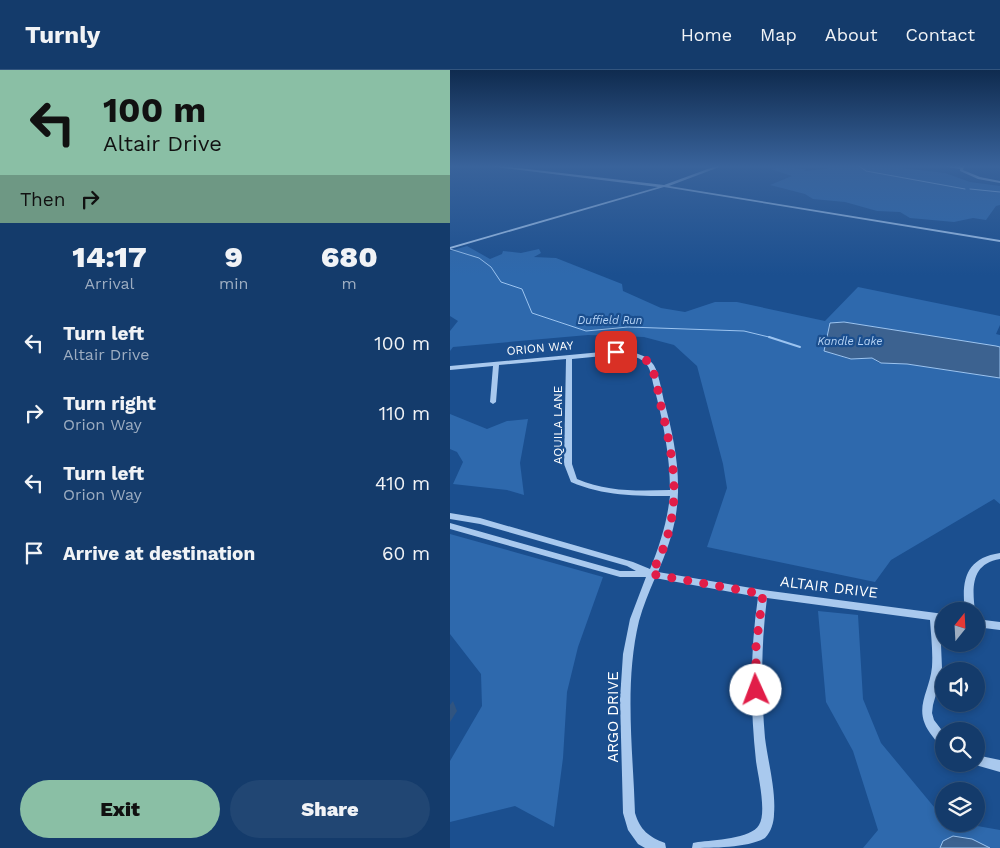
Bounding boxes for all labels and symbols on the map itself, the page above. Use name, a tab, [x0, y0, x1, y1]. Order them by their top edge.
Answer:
water label: Duffield Run	[578, 314, 642, 327]
pin	[595, 331, 637, 373]
water label: Kandle Lake	[818, 335, 882, 348]
street label: ORION WAY	[506, 338, 574, 358]
street label: AQUILA LANE	[551, 385, 565, 464]
street label: ALTAIR DRIVE	[779, 572, 879, 602]
north arrow	[935, 602, 985, 652]
position arrow	[729, 663, 781, 715]
street label: ARGO DRIVE	[604, 671, 622, 763]

